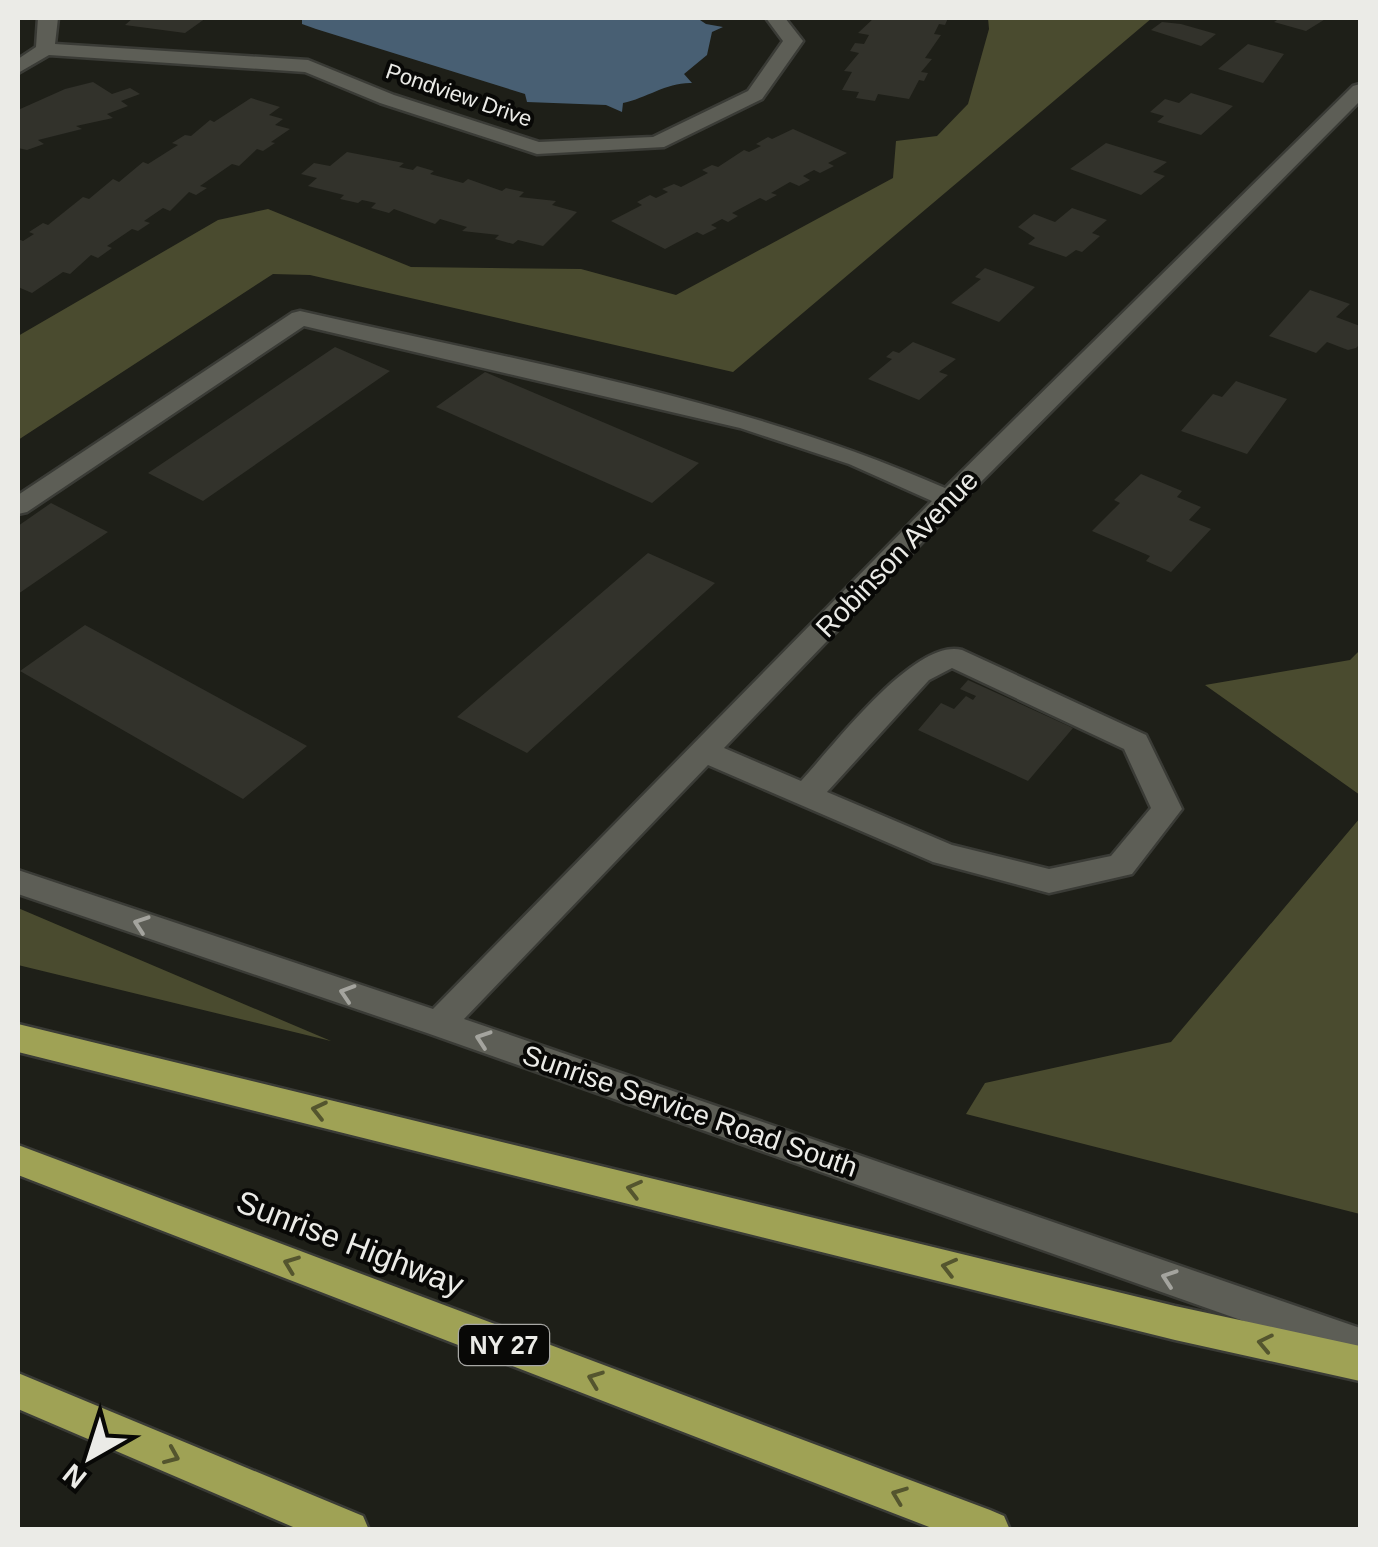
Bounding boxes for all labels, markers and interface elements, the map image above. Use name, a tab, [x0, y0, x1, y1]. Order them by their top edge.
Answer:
street label: Pondview Drive	[383, 58, 535, 132]
street label: Robinson Avenue	[810, 464, 984, 644]
one-way arrow	[133, 915, 150, 935]
one-way arrow	[339, 984, 356, 1004]
one-way arrow	[476, 1030, 493, 1051]
street label: Sunrise Service Road South	[519, 1039, 861, 1183]
one-way arrow	[310, 1101, 327, 1122]
one-way arrow	[626, 1179, 643, 1200]
street label: Sunrise Highway	[231, 1183, 469, 1303]
one-way arrow	[284, 1255, 301, 1276]
one-way arrow	[941, 1258, 958, 1279]
one-way arrow	[1162, 1269, 1179, 1290]
road number: NY 27	[459, 1325, 549, 1365]
one-way arrow	[1257, 1334, 1274, 1355]
one-way arrow	[588, 1371, 605, 1391]
north arrow	[40, 1407, 140, 1507]
one-way arrow	[162, 1444, 180, 1464]
text: N	[57, 1458, 92, 1494]
one-way arrow	[891, 1487, 909, 1507]

